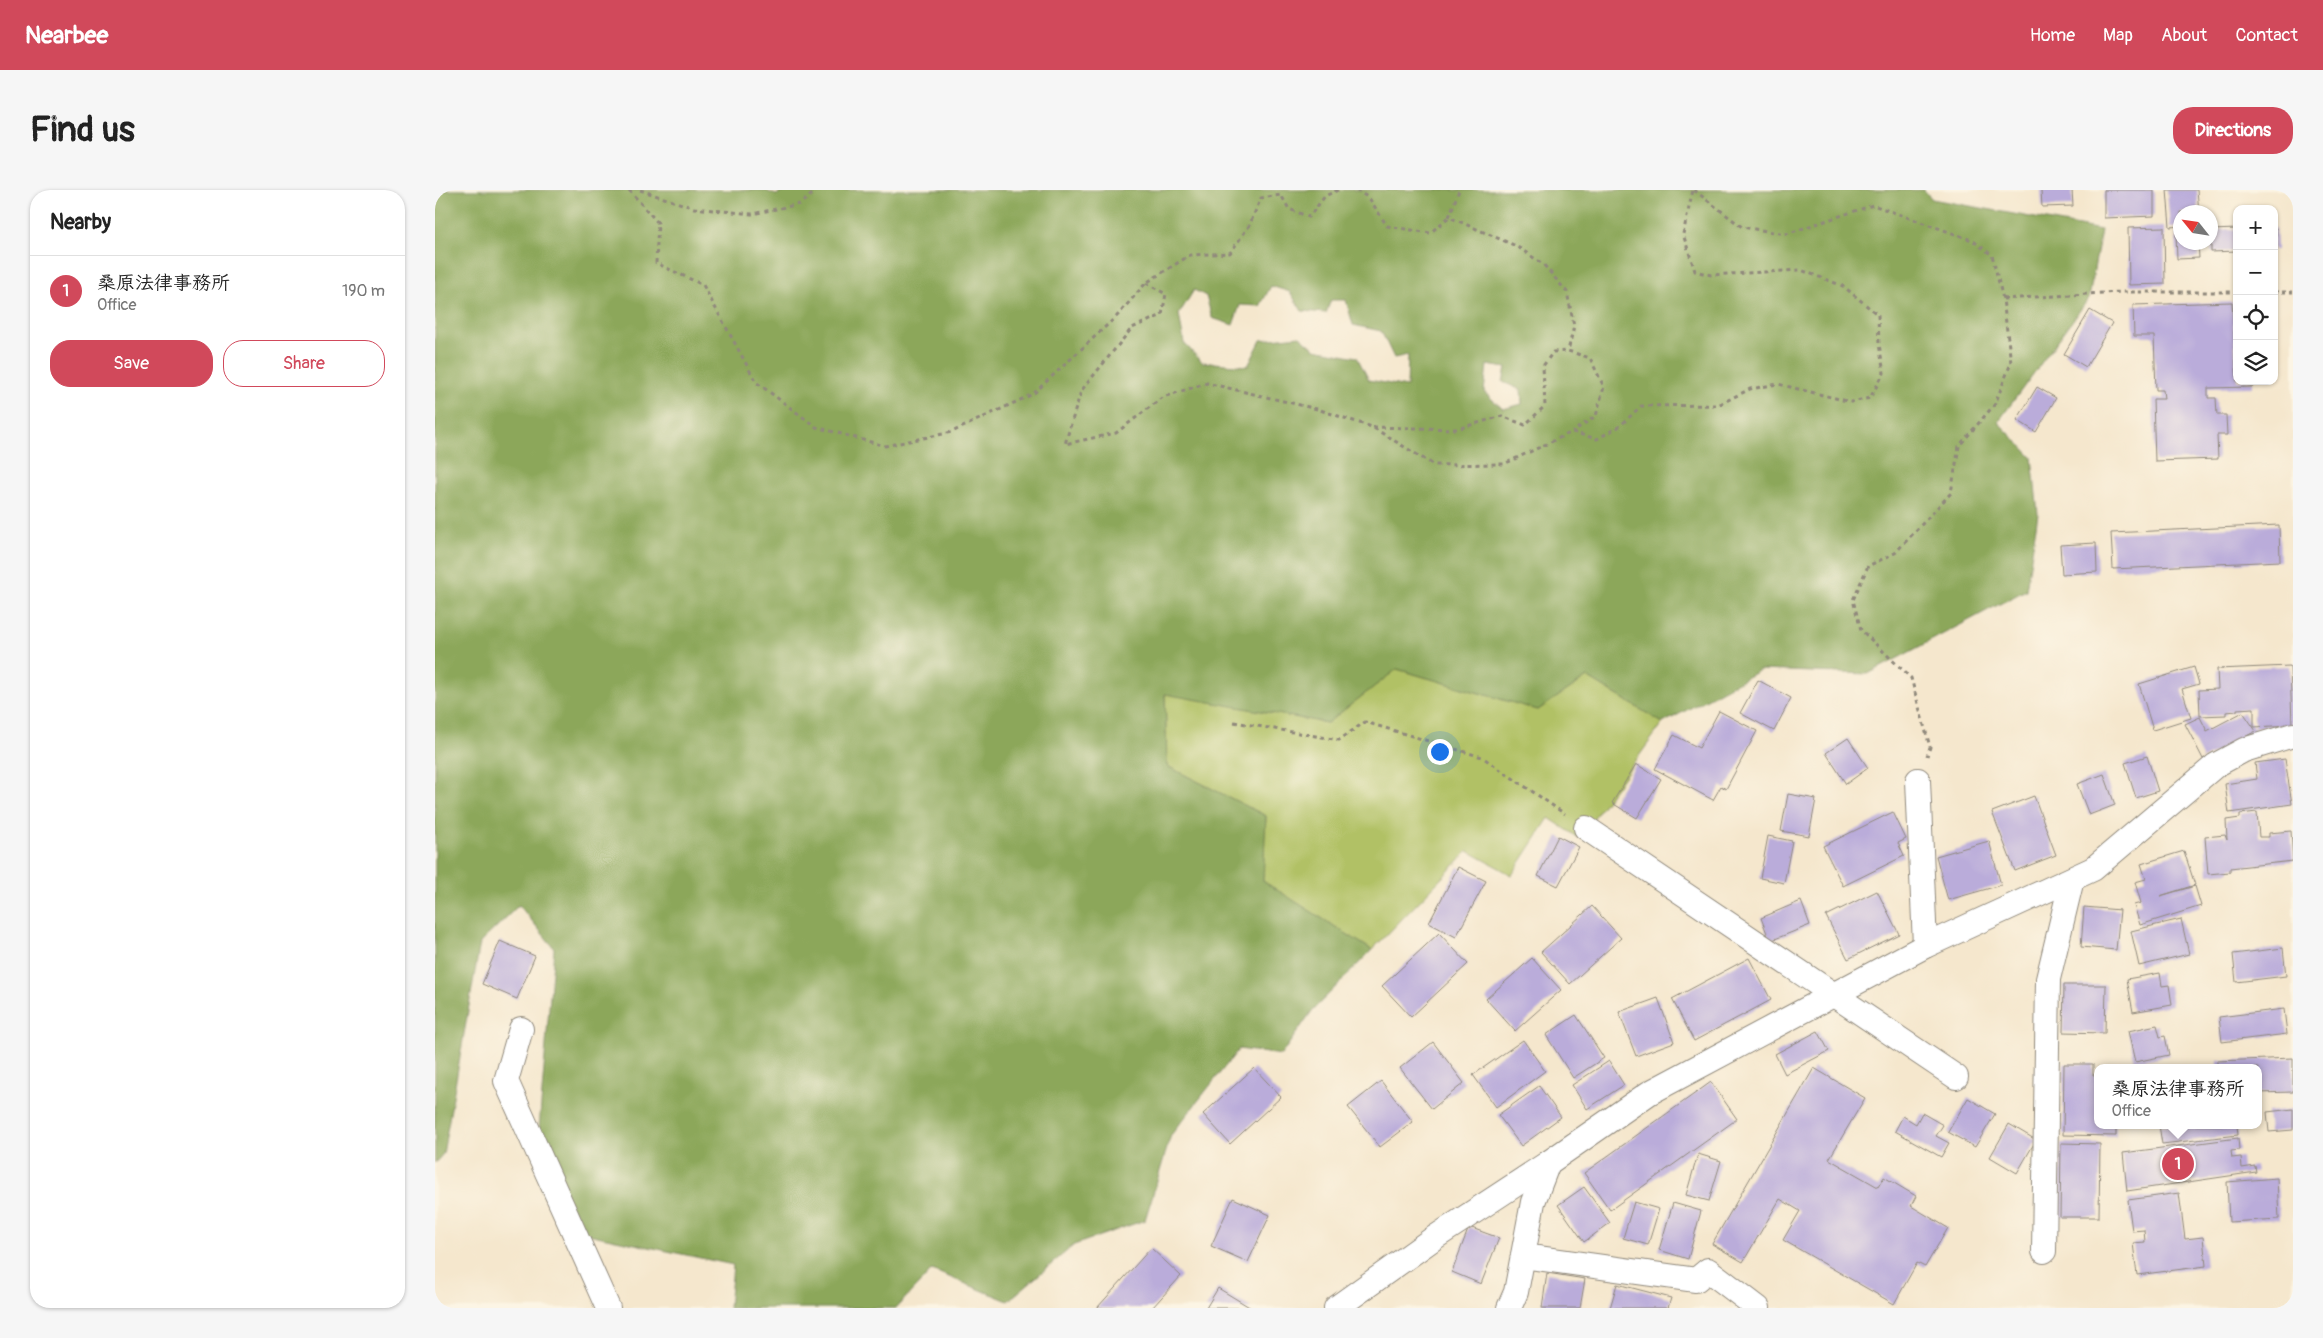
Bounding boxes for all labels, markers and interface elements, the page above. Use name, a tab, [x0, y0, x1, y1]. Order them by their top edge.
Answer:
text: Nearbee	[25, 21, 108, 50]
text: Home	[2030, 24, 2075, 47]
text: Map	[2103, 24, 2133, 47]
text: About	[2161, 24, 2207, 47]
text: Contact	[2235, 24, 2298, 47]
button: Directions	[2173, 107, 2293, 154]
text: Find us	[30, 108, 135, 152]
north arrow	[2173, 205, 2218, 250]
map controls	[2233, 205, 2278, 385]
button: +	[2233, 205, 2278, 250]
text: Nearby	[50, 209, 111, 236]
button: −	[2233, 250, 2278, 295]
text: 桑原法律事務所	[97, 271, 230, 295]
text: 1	[63, 281, 69, 301]
text: 190 m	[342, 281, 385, 301]
text: Office	[97, 295, 137, 315]
button: locate	[2233, 295, 2278, 340]
button: Save	[50, 340, 213, 387]
button: Share	[223, 340, 385, 387]
button: layers	[2233, 340, 2278, 385]
your location	[1427, 739, 1453, 765]
popup	[2094, 1064, 2262, 1129]
text: 桑原法律事務所	[2111, 1077, 2245, 1101]
text: Office	[2111, 1101, 2151, 1121]
pin: 1	[2162, 1145, 2194, 1183]

